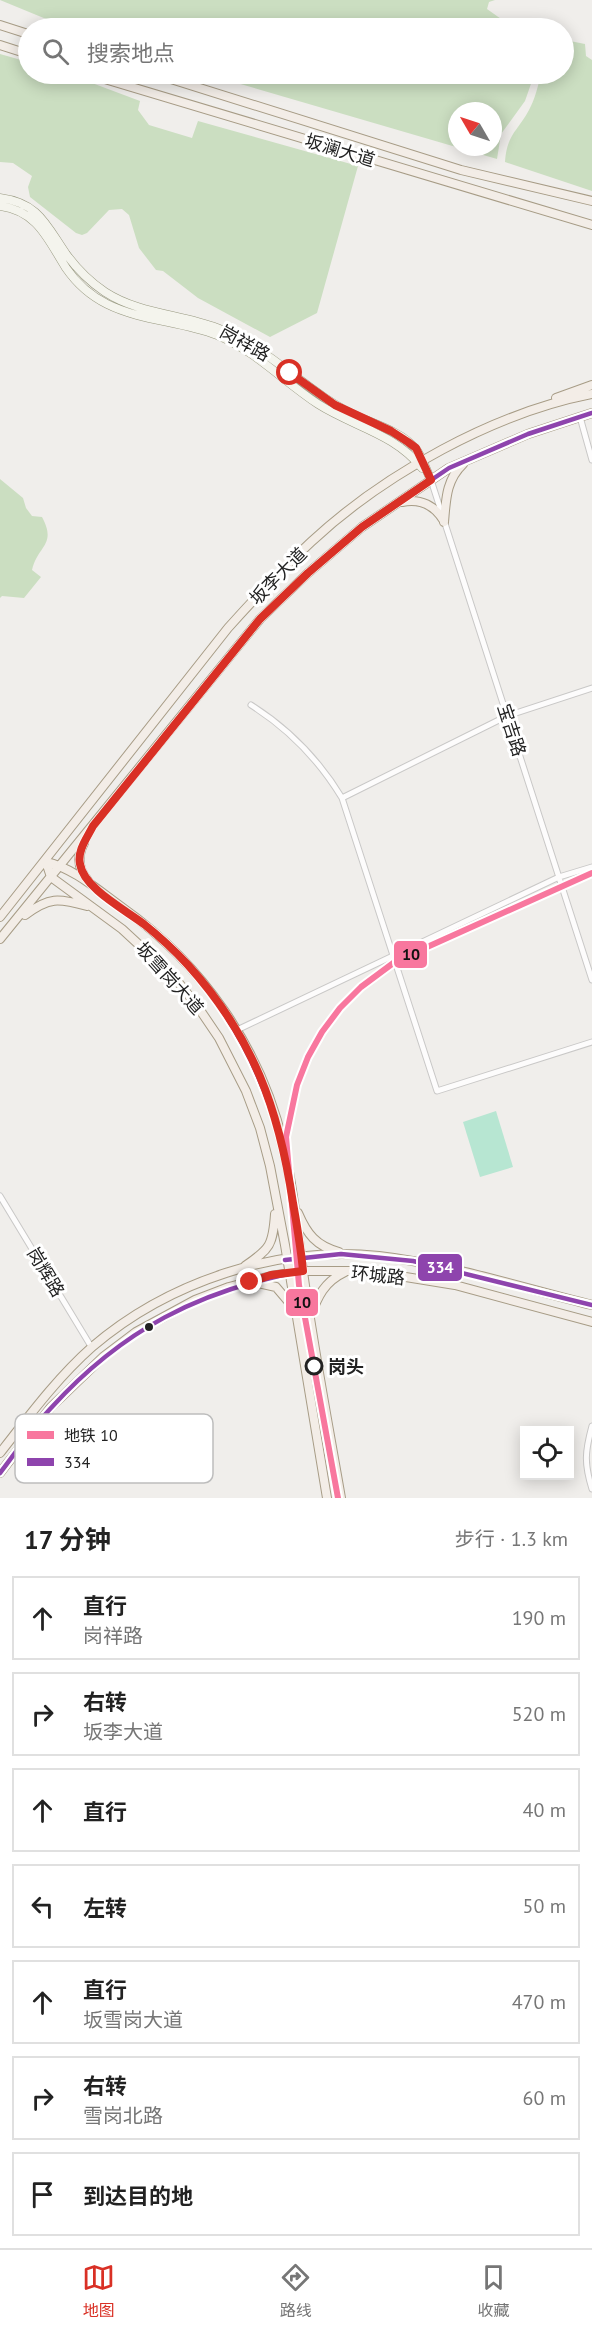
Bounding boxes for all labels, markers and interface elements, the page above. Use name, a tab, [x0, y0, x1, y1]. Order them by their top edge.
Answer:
search box	[18, 18, 574, 84]
icon: search	[39, 35, 72, 68]
text: 搜索地点	[87, 39, 175, 67]
north arrow	[448, 102, 502, 156]
street label: 坂澜大道	[302, 128, 378, 172]
street label: 岗祥路	[216, 320, 274, 366]
route start	[276, 359, 302, 385]
street label: 坂李大道	[244, 542, 312, 610]
street label: 宝吉路	[493, 701, 531, 759]
street label: 坂雪岗大道	[131, 937, 209, 1019]
line badge: 10	[393, 940, 428, 969]
text: 10	[402, 944, 420, 964]
street label: 岗辉路	[22, 1243, 70, 1301]
line badge: 334	[417, 1253, 463, 1282]
text: 334	[426, 1257, 454, 1277]
street label: 环城路	[350, 1261, 406, 1289]
route end	[236, 1268, 262, 1294]
line badge: 10	[285, 1288, 319, 1317]
text: 10	[293, 1292, 311, 1312]
unlabelled marker	[143, 1321, 155, 1333]
place label: 岗头	[328, 1355, 364, 1378]
marker: 岗头	[305, 1357, 323, 1375]
legend	[15, 1414, 213, 1483]
text: 地铁 10	[64, 1425, 118, 1445]
map controls	[520, 1426, 574, 1480]
button: locate	[520, 1426, 574, 1480]
text: 334	[64, 1452, 90, 1472]
text: 17 分钟	[24, 1523, 111, 1556]
text: 步行 · 1.3 km	[455, 1526, 568, 1552]
text: 直行	[83, 1592, 127, 1620]
icon: ahead	[26, 1602, 59, 1635]
text: 190 m	[512, 1605, 566, 1631]
text: 岗祥路	[83, 1623, 143, 1649]
text: 右转	[83, 1688, 127, 1716]
icon: right	[26, 1698, 59, 1731]
text: 520 m	[512, 1701, 566, 1727]
text: 坂李大道	[83, 1719, 163, 1745]
icon: ahead	[26, 1794, 59, 1827]
text: 40 m	[523, 1797, 566, 1823]
text: 直行	[83, 1798, 127, 1826]
icon: left	[26, 1890, 59, 1923]
text: 50 m	[523, 1893, 566, 1919]
text: 左转	[83, 1894, 127, 1922]
text: 直行	[83, 1976, 127, 2004]
icon: ahead	[26, 1986, 59, 2019]
text: 470 m	[512, 1989, 566, 2015]
text: 坂雪岗大道	[83, 2007, 183, 2033]
text: 右转	[83, 2072, 127, 2100]
icon: right	[26, 2082, 59, 2115]
text: 60 m	[523, 2085, 566, 2111]
text: 雪岗北路	[83, 2103, 163, 2129]
icon: arrive	[26, 2178, 59, 2211]
text: 到达目的地	[83, 2182, 193, 2210]
tab: 地图	[82, 2261, 115, 2321]
tab: 路线	[279, 2261, 312, 2321]
tab: 收藏	[477, 2261, 510, 2321]

